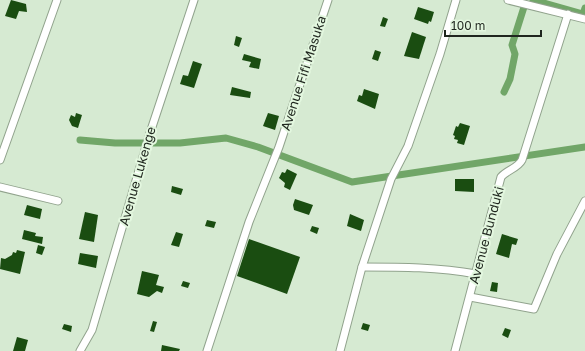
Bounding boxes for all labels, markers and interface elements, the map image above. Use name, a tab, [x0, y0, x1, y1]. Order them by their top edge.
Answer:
scale bar	[445, 12, 541, 38]
street label: Avenue Fifi Masuka	[277, 14, 329, 132]
text: 100 m	[451, 18, 485, 33]
street label: Avenue Lukenge	[115, 125, 159, 227]
street label: Avenue Bunduki	[465, 184, 507, 286]

